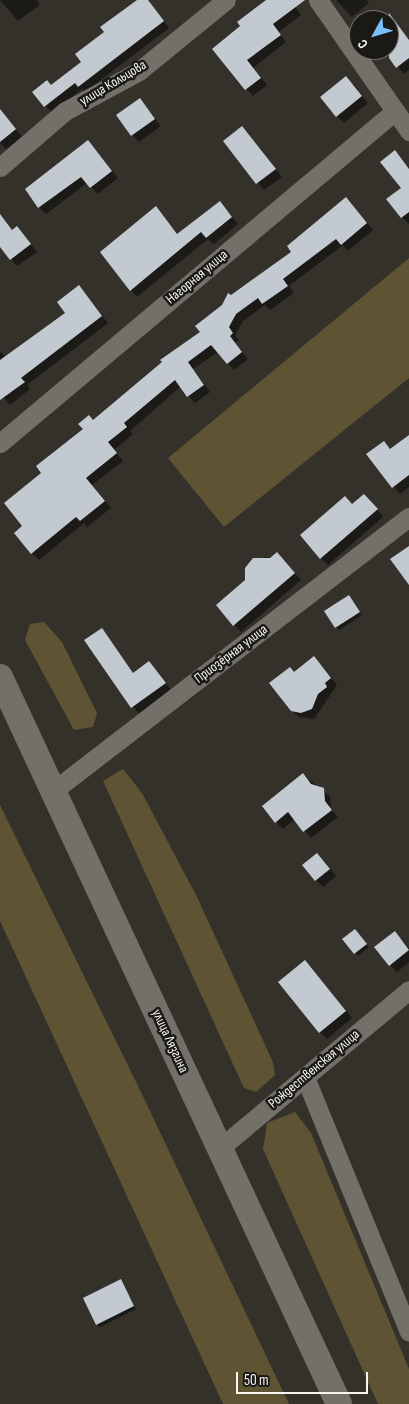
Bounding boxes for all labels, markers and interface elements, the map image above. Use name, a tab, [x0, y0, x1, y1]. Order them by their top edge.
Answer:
north arrow	[349, 10, 399, 60]
text: С	[354, 36, 372, 52]
street label: улица Кольцова	[77, 57, 149, 109]
street label: Нагорная улица	[163, 246, 231, 308]
street label: Приозёрная улица	[191, 621, 271, 687]
street label: улица Лязгина	[148, 1007, 192, 1075]
street label: Рождественская улица	[265, 1026, 363, 1112]
scale bar	[239, 1362, 372, 1394]
text: 50 m	[244, 1371, 269, 1390]

